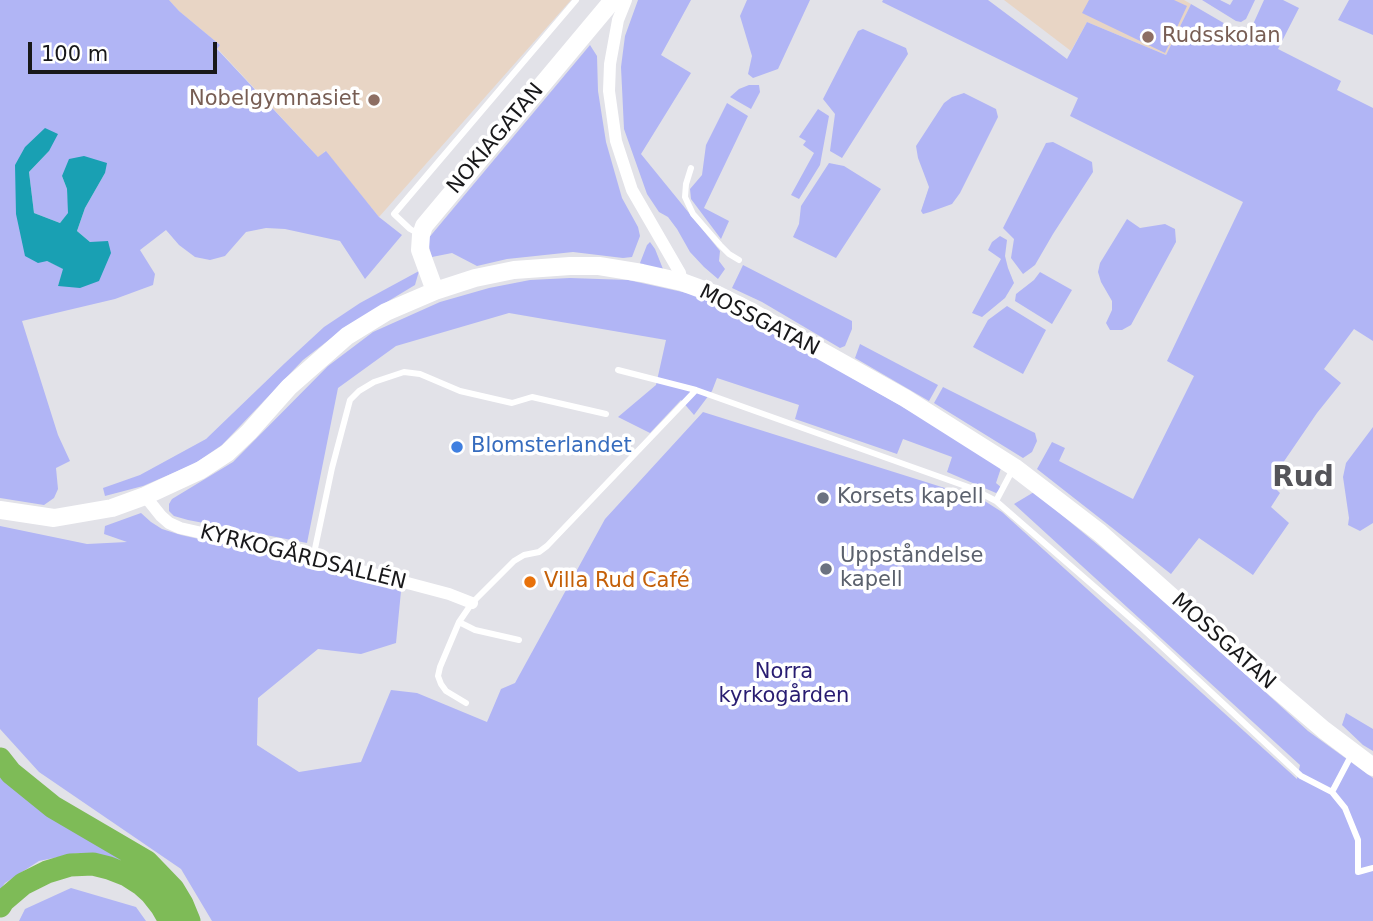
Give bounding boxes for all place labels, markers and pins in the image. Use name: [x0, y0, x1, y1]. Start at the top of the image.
place label: Rudsskolan: [1162, 24, 1280, 50]
marker: Rudsskolan: [1140, 29, 1156, 45]
place label: Nobelgymnasiet: [189, 87, 360, 113]
marker: Nobelgymnasiet: [366, 92, 382, 108]
place label: Blomsterlandet: [471, 434, 632, 460]
marker: Blomsterlandet: [449, 439, 465, 455]
place label: Korsets kapell: [837, 485, 983, 511]
marker: Korsets kapell: [815, 490, 831, 506]
place label: Uppståndelse kapell: [840, 544, 983, 594]
marker: Uppståndelse kapell: [818, 561, 834, 577]
place label: Villa Rud Café: [544, 569, 690, 595]
marker: Villa Rud Café: [522, 574, 538, 590]

